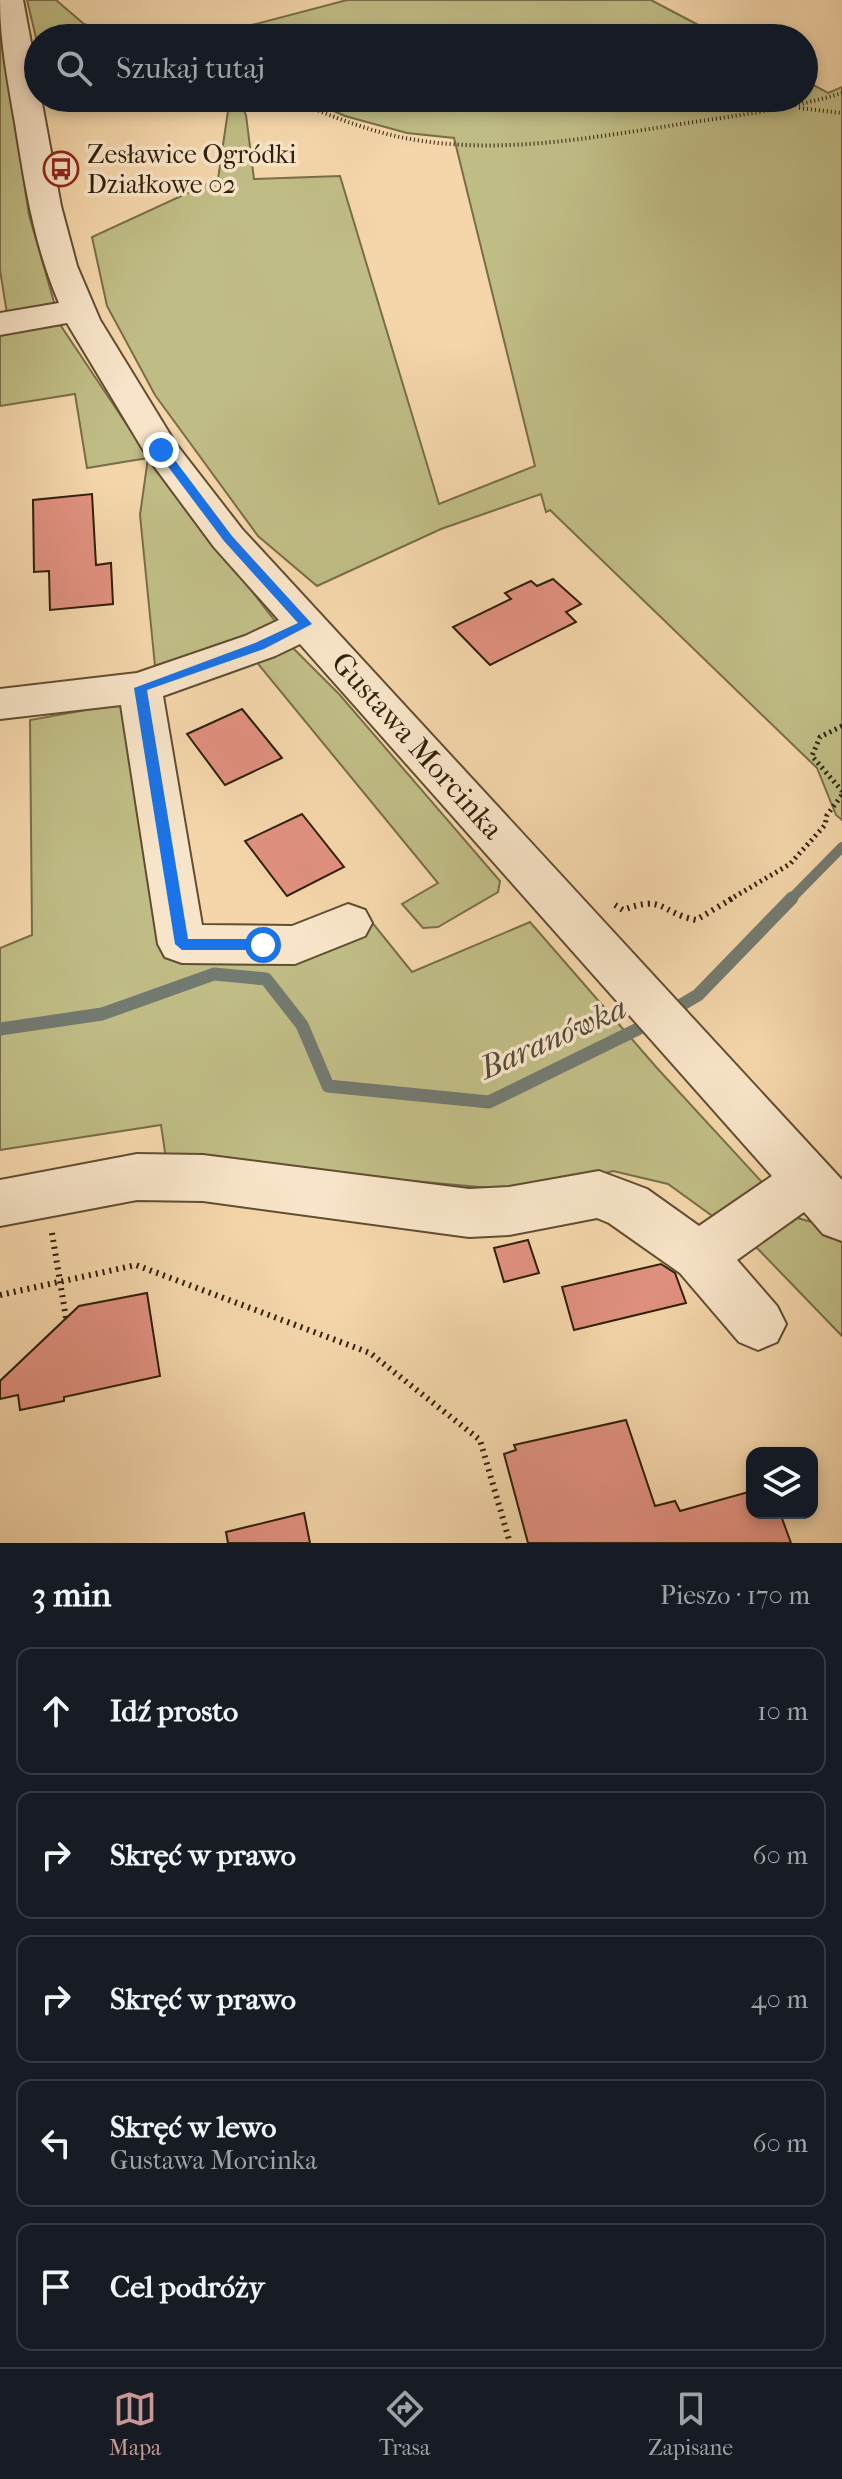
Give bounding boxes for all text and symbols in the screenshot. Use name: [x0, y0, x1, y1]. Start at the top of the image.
search box: [24, 24, 818, 112]
icon: search: [52, 46, 96, 90]
text: Szukaj tutaj: [116, 51, 265, 86]
place label: Zesławice Ogródki Działkowe 02: [87, 139, 297, 200]
bus stop icon: Zesławice Ogródki Działkowe 02: [42, 150, 80, 188]
route end: [143, 432, 179, 468]
street label: Gustawa Morcinka: [324, 645, 511, 847]
route start: [245, 927, 281, 963]
water label: Baranówka: [472, 989, 632, 1088]
map controls: [746, 1447, 818, 1519]
button: layers: [746, 1447, 818, 1519]
text: 3 min: [32, 1575, 111, 1615]
text: Pieszo · 170 m: [660, 1580, 810, 1611]
icon: ahead: [34, 1689, 78, 1733]
text: Idź prosto: [110, 1694, 238, 1729]
text: 10 m: [757, 1696, 808, 1727]
icon: right: [34, 1833, 78, 1877]
text: Skręć w prawo: [110, 1838, 296, 1873]
text: 60 m: [752, 1840, 808, 1871]
icon: right: [34, 1977, 78, 2021]
text: Skręć w prawo: [110, 1982, 296, 2017]
text: 40 m: [751, 1984, 808, 2015]
text: Skręć w lewo: [110, 2110, 277, 2145]
icon: left: [34, 2121, 78, 2165]
text: 60 m: [752, 2128, 808, 2159]
text: Gustawa Morcinka: [110, 2145, 317, 2176]
icon: arrive: [34, 2265, 78, 2309]
text: Cel podróży: [110, 2270, 264, 2305]
tab: Mapa: [109, 2387, 161, 2461]
tab: Trasa: [379, 2387, 430, 2461]
tab: Zapisane: [648, 2387, 733, 2461]

